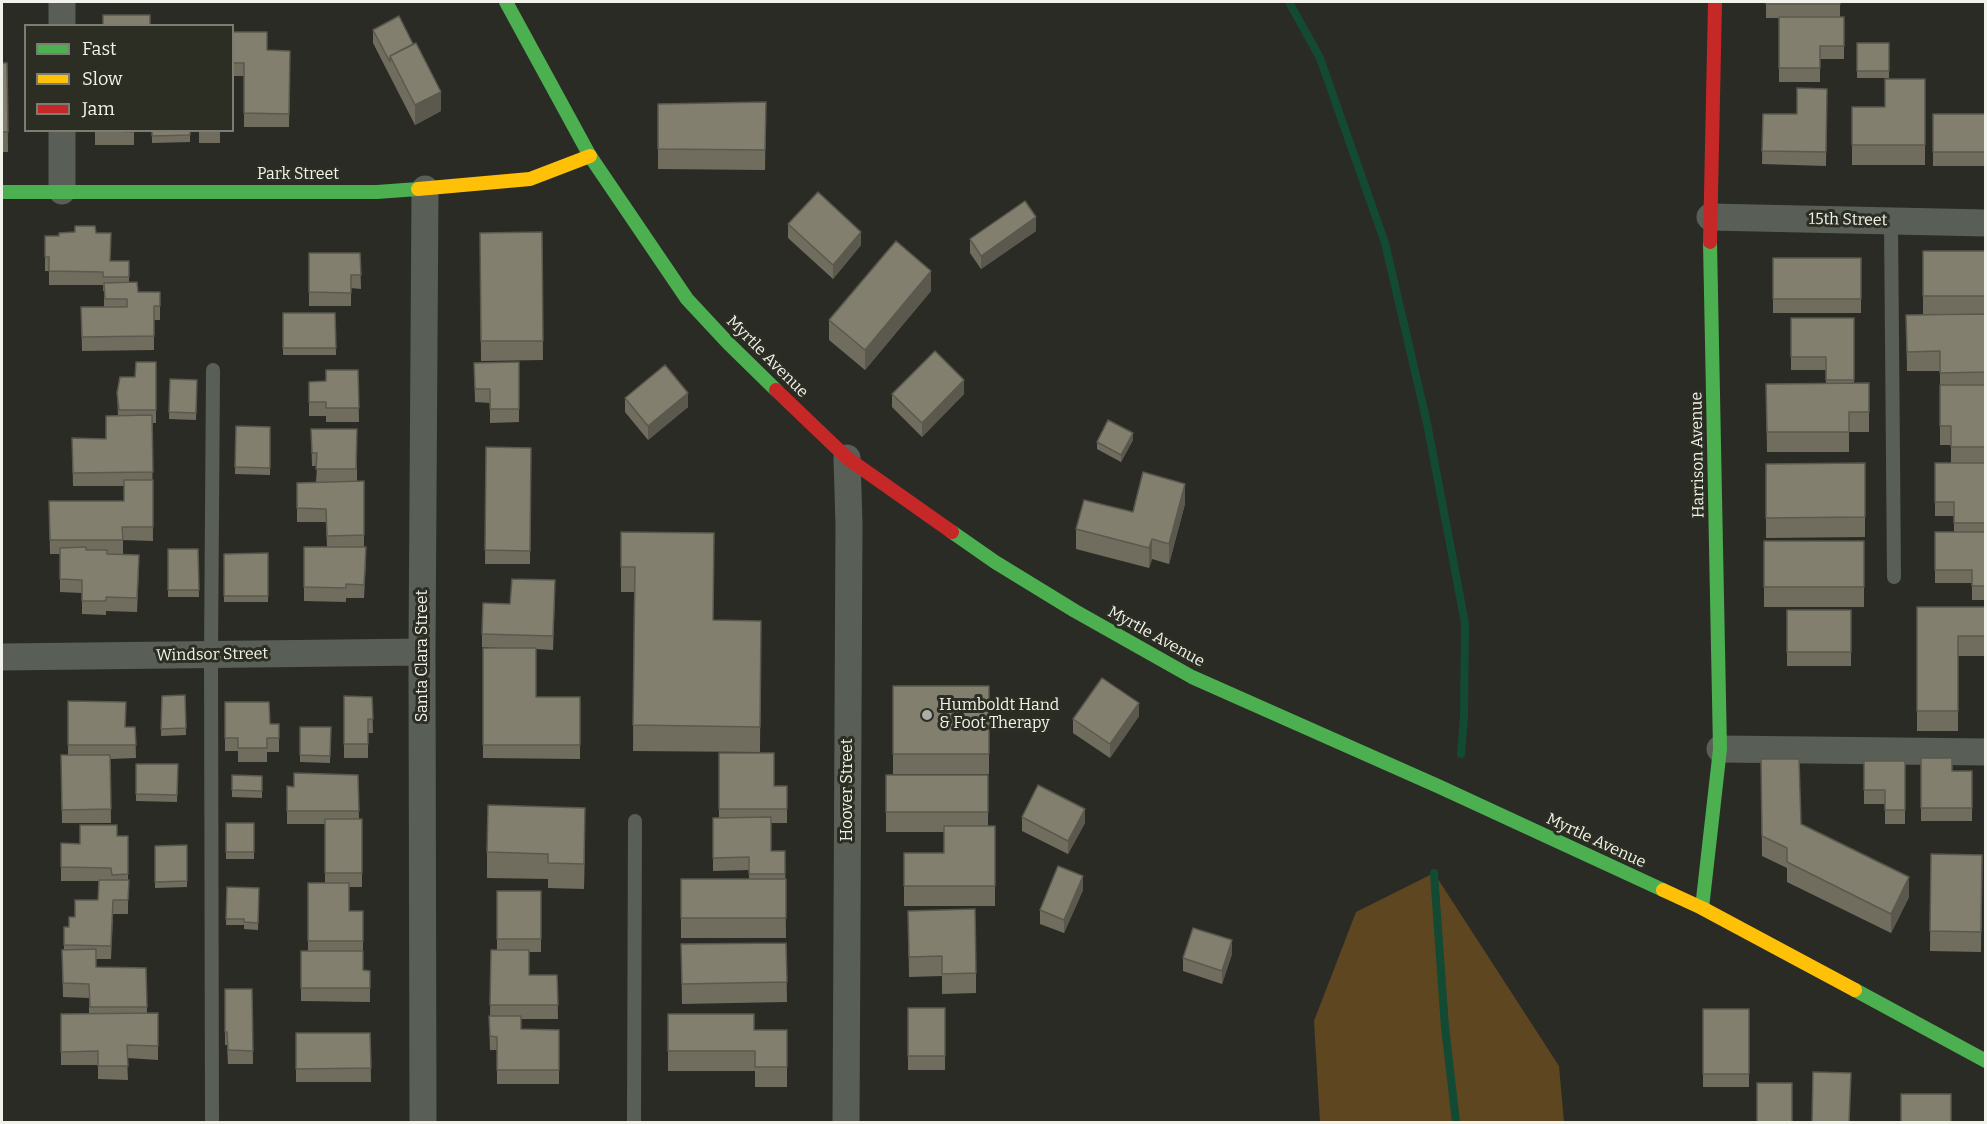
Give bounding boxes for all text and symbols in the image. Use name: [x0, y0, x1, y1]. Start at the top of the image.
legend: [24, 24, 234, 132]
text: Fast: [82, 38, 117, 60]
text: Slow: [82, 68, 122, 90]
text: Jam: [82, 98, 115, 120]
street label: Park Street: [257, 165, 339, 185]
street label: 15th Street: [1808, 210, 1888, 230]
street label: Myrtle Avenue: [722, 312, 812, 402]
street label: Harrison Avenue: [1687, 392, 1709, 518]
street label: Santa Clara Street: [413, 590, 433, 722]
street label: Myrtle Avenue: [1104, 603, 1208, 671]
street label: Windsor Street: [156, 644, 268, 666]
place label: Humboldt Hand & Foot Therapy: [939, 696, 1059, 734]
marker: Humboldt Hand & Foot Therapy: [920, 708, 934, 722]
street label: Hoover Street: [838, 739, 858, 841]
street label: Myrtle Avenue: [1543, 810, 1649, 872]

